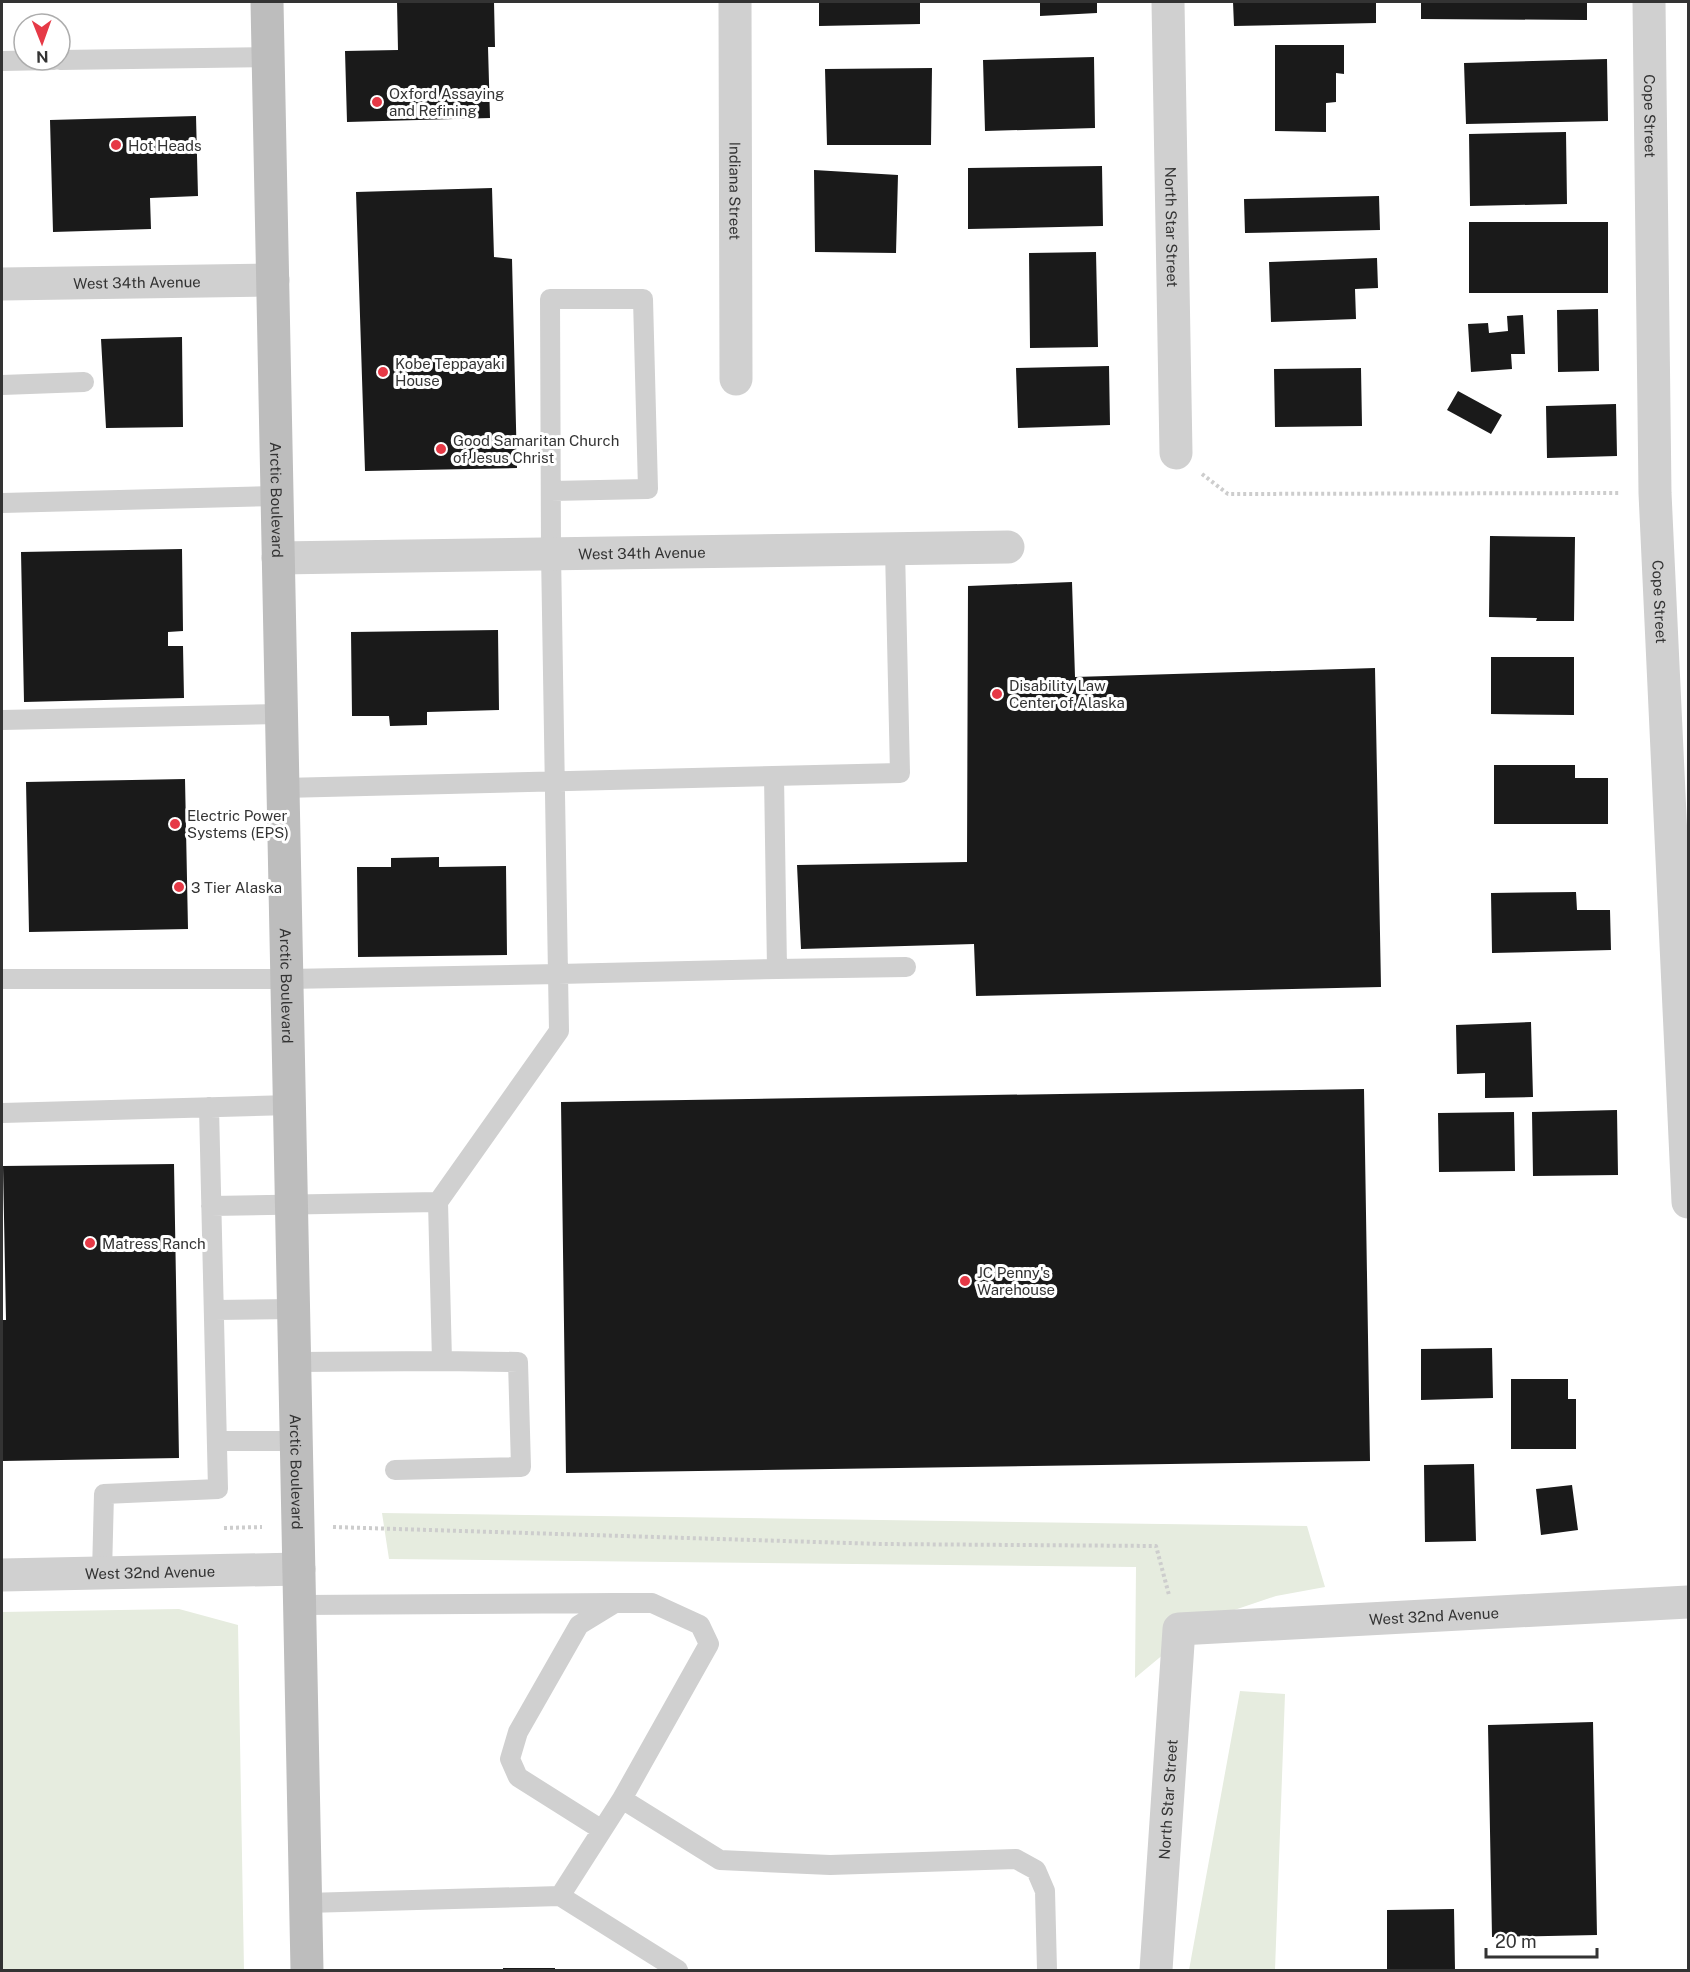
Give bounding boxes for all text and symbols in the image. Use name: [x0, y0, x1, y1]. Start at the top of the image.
north arrow: [12, 12, 72, 72]
text: N: [36, 47, 49, 66]
street label: Cope Street: [1641, 74, 1659, 158]
place label: Oxford Assaying and Refining: [389, 85, 504, 119]
marker: Oxford Assaying and Refining: [370, 95, 384, 109]
place label: Hot Heads: [128, 137, 202, 154]
marker: Hot Heads: [109, 138, 123, 152]
street label: Indiana Street: [727, 142, 744, 240]
street label: North Star Street: [1162, 166, 1182, 288]
street label: West 34th Avenue: [73, 273, 201, 291]
place label: Kobe Teppayaki House: [395, 355, 505, 389]
marker: Kobe Teppayaki House: [376, 365, 390, 379]
place label: Good Samaritan Church of Jesus Christ: [453, 432, 619, 466]
street label: Arctic Boulevard: [267, 442, 287, 558]
marker: Good Samaritan Church of Jesus Christ: [434, 442, 448, 456]
street label: West 34th Avenue: [578, 543, 706, 562]
street label: Cope Street: [1650, 560, 1671, 644]
place label: Disability Law Center of Alaska: [1009, 677, 1125, 711]
marker: Disability Law Center of Alaska: [990, 687, 1004, 701]
place label: Electric Power Systems (EPS): [187, 807, 289, 841]
marker: Electric Power Systems (EPS): [168, 817, 182, 831]
place label: 3 Tier Alaska: [191, 879, 282, 896]
marker: 3 Tier Alaska: [172, 880, 186, 894]
street label: Arctic Boulevard: [277, 928, 297, 1044]
place label: Matress Ranch: [102, 1235, 206, 1252]
marker: Matress Ranch: [83, 1236, 97, 1250]
place label: JC Penny's Warehouse: [977, 1264, 1055, 1298]
marker: JC Penny's Warehouse: [958, 1274, 972, 1288]
street label: Arctic Boulevard: [287, 1414, 307, 1530]
street label: West 32nd Avenue: [85, 1562, 215, 1582]
street label: West 32nd Avenue: [1368, 1604, 1499, 1627]
street label: North Star Street: [1155, 1738, 1180, 1860]
scale bar: [1486, 1921, 1597, 1959]
text: 20 m: [1495, 1931, 1537, 1952]

